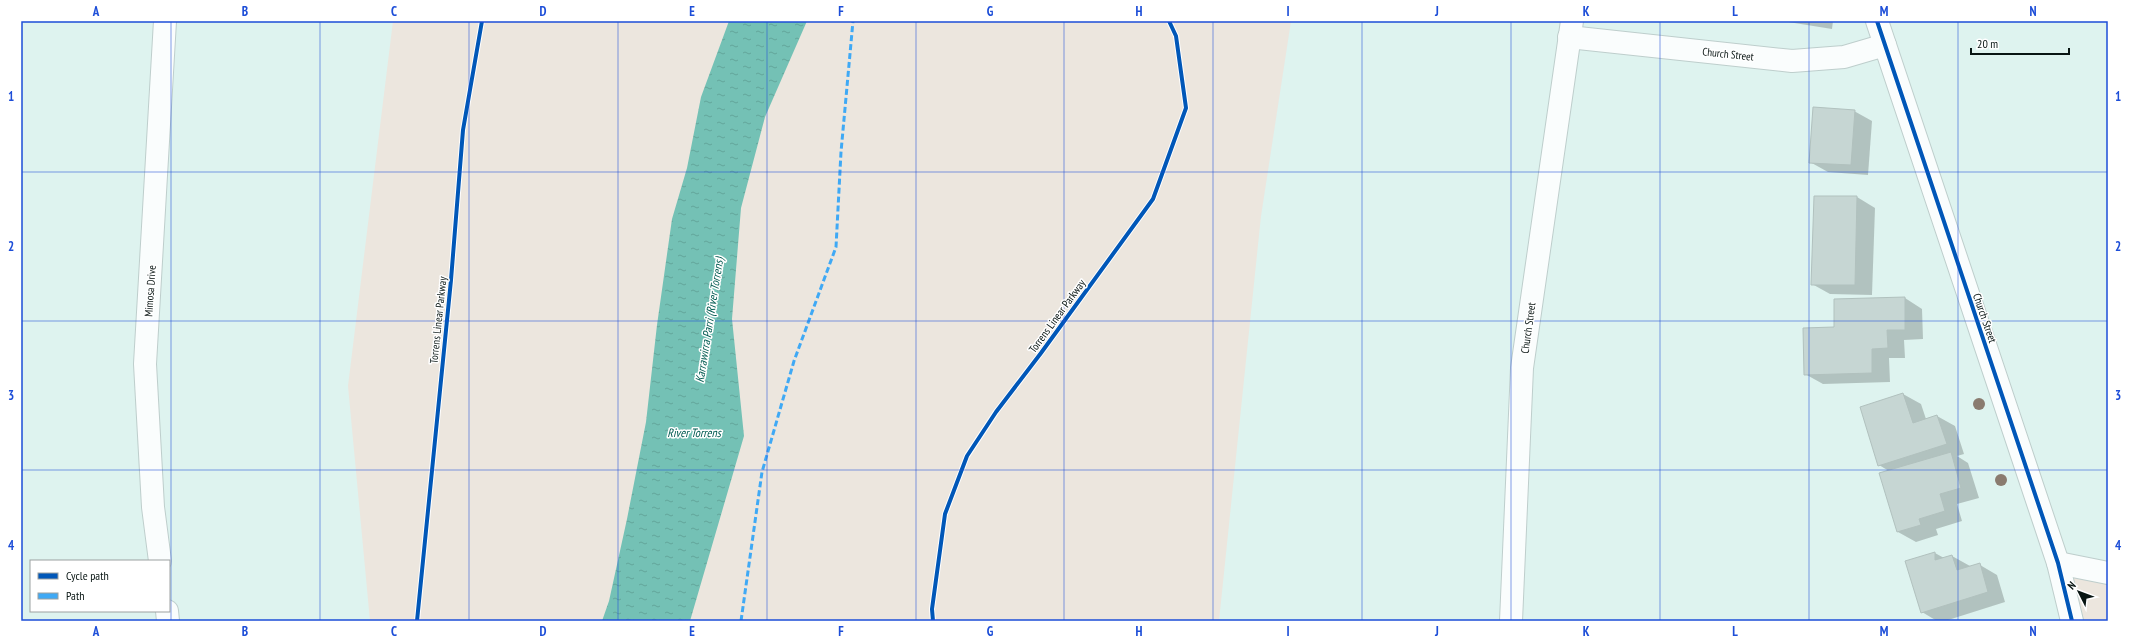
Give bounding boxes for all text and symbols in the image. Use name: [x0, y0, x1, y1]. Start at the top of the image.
text: A: [92, 3, 100, 20]
text: B: [242, 3, 248, 20]
text: C: [391, 3, 397, 20]
text: D: [540, 3, 547, 20]
text: E: [689, 3, 695, 20]
text: F: [838, 3, 844, 20]
text: G: [987, 3, 994, 20]
text: H: [1136, 3, 1143, 20]
text: I: [1286, 3, 1290, 20]
text: J: [1434, 3, 1439, 20]
text: K: [1583, 3, 1590, 20]
text: L: [1732, 3, 1738, 20]
text: M: [1880, 3, 1889, 20]
text: N: [2029, 3, 2037, 20]
scale bar: [1971, 30, 2069, 56]
text: 20 m: [1977, 36, 1998, 51]
street label: Church Street: [1702, 44, 1754, 64]
text: 1: [8, 88, 14, 105]
text: 1: [2115, 88, 2121, 105]
text: 2: [8, 238, 14, 255]
text: 2: [2115, 238, 2121, 255]
water label: Karrawirra Parri (River Torrens): [692, 255, 726, 384]
street label: Mimosa Drive: [141, 264, 159, 317]
street label: Torrens Linear Parkway: [426, 275, 450, 364]
street label: Torrens Linear Parkway: [1026, 276, 1089, 355]
street label: Church Street: [1970, 291, 2000, 345]
street label: Church Street: [1517, 302, 1539, 354]
text: 3: [8, 387, 14, 404]
text: 3: [2115, 387, 2121, 404]
water label: River Torrens: [667, 425, 723, 440]
text: 4: [8, 537, 15, 554]
text: 4: [2115, 537, 2122, 554]
legend: [30, 560, 170, 612]
text: Cycle path: [66, 568, 109, 583]
north arrow: [2059, 572, 2099, 612]
text: N: [2064, 578, 2079, 592]
text: Path: [66, 588, 84, 603]
text: A: [92, 623, 100, 640]
text: B: [242, 623, 248, 640]
text: C: [391, 623, 397, 640]
text: D: [540, 623, 547, 640]
text: E: [689, 623, 695, 640]
text: F: [838, 623, 844, 640]
text: G: [987, 623, 994, 640]
text: H: [1136, 623, 1143, 640]
text: I: [1286, 623, 1290, 640]
text: J: [1434, 623, 1439, 640]
text: K: [1583, 623, 1590, 640]
text: L: [1732, 623, 1738, 640]
text: M: [1880, 623, 1889, 640]
text: N: [2029, 623, 2037, 640]

